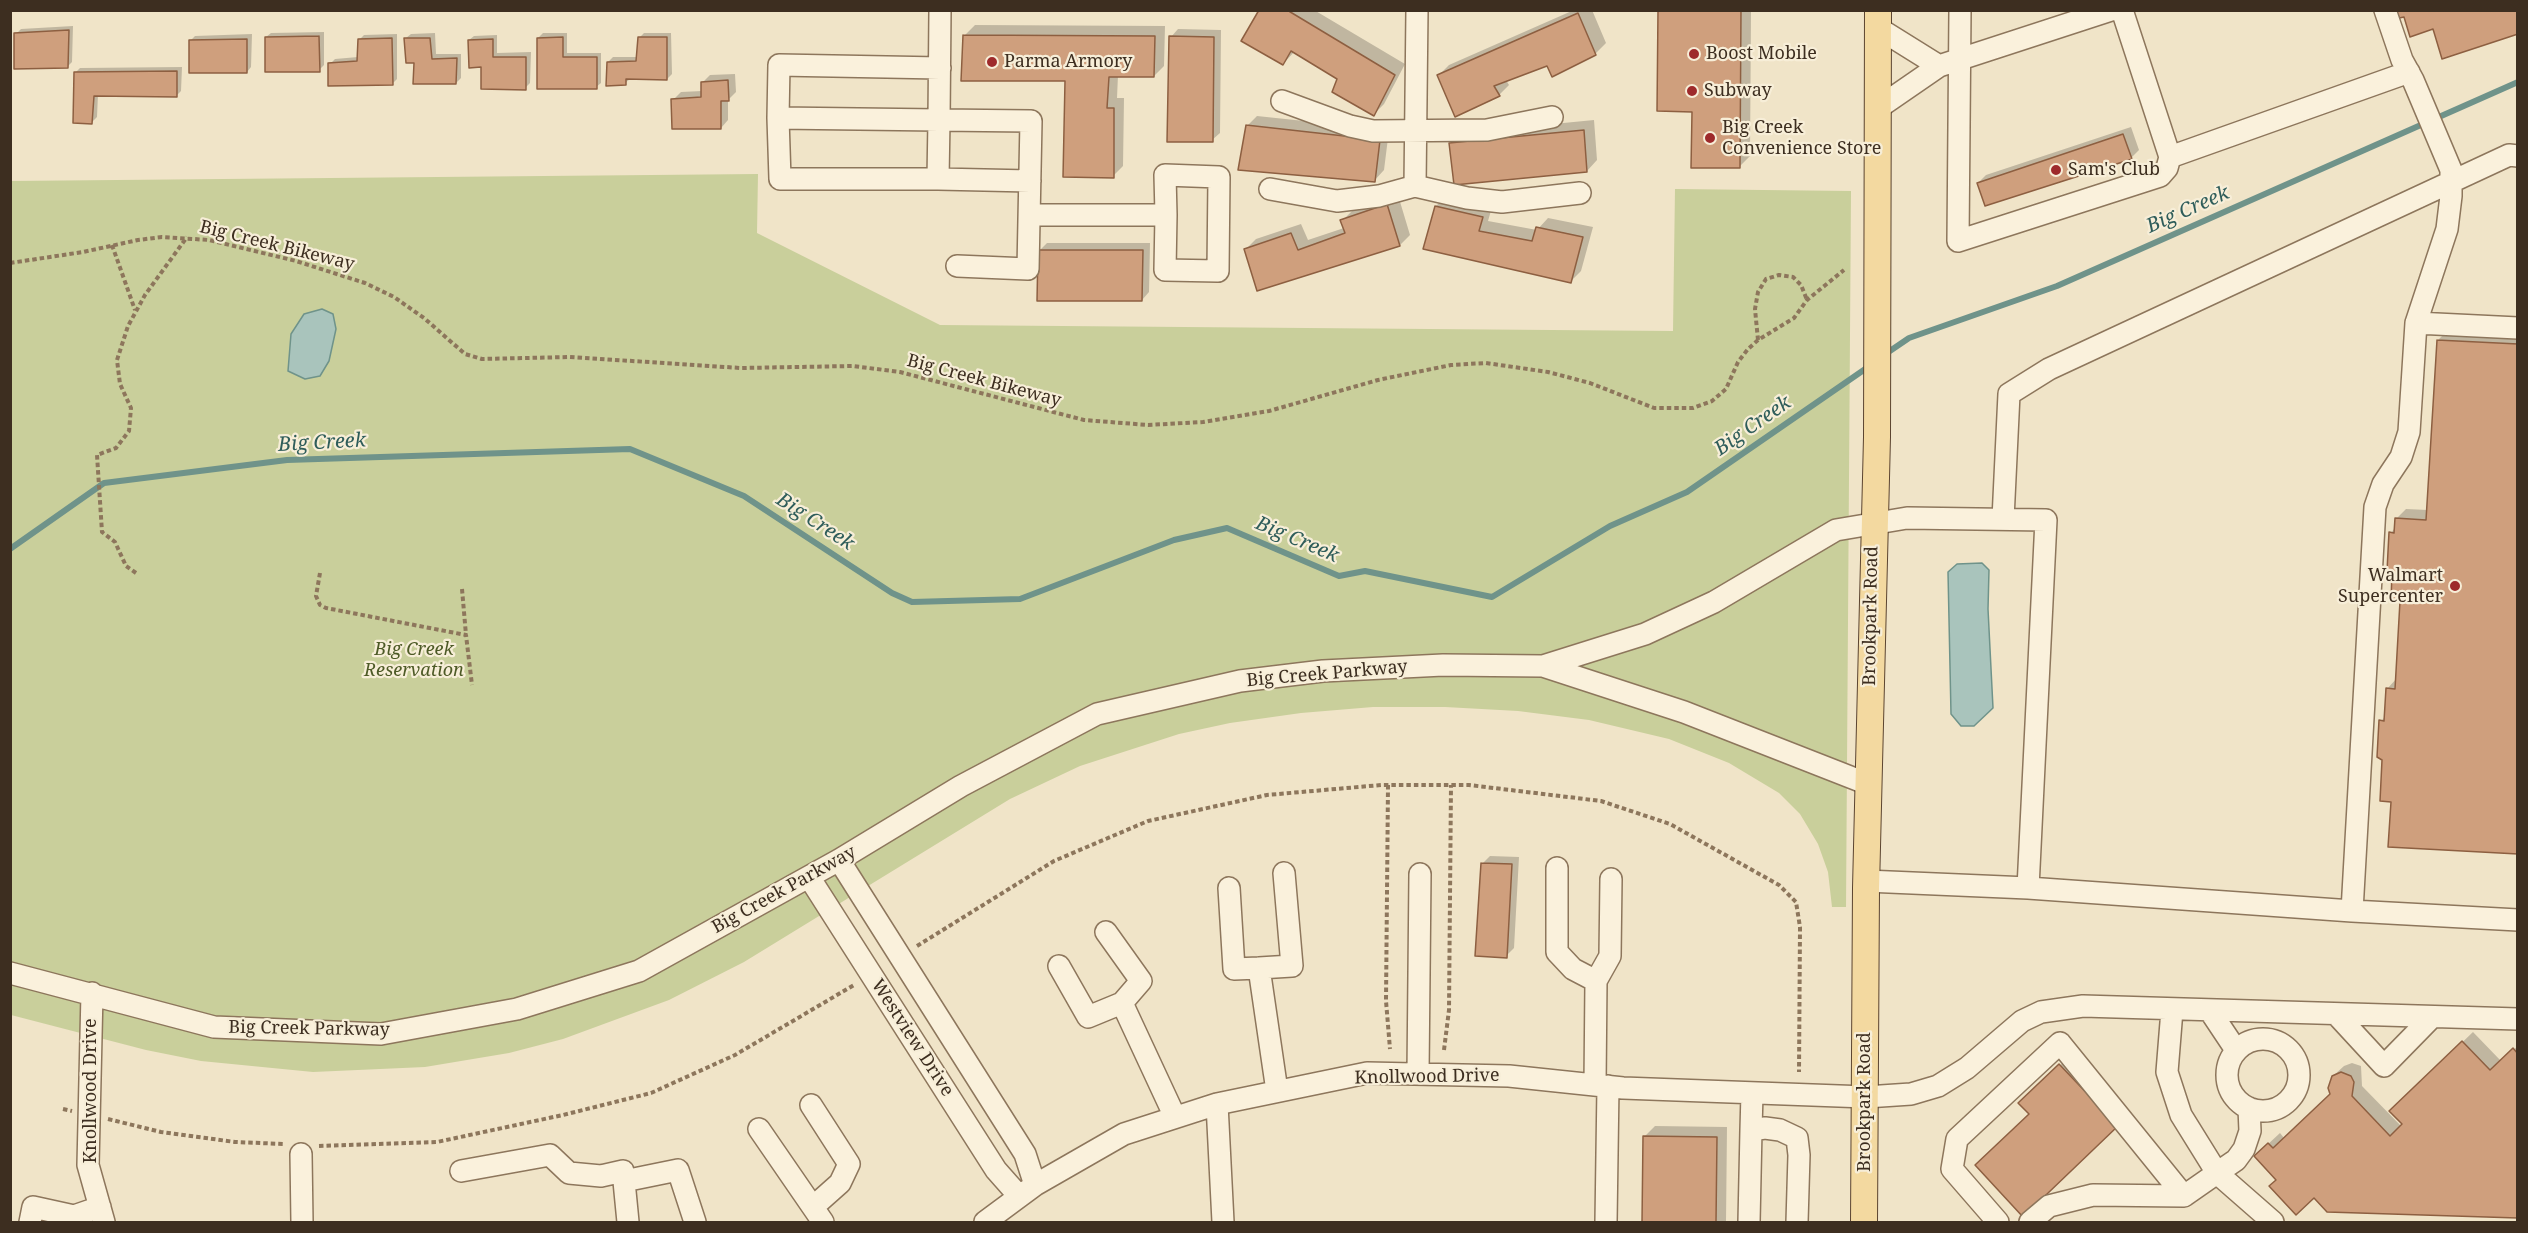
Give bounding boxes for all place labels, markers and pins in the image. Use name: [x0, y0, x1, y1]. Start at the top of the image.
place label: Boost Mobile: [1706, 43, 1817, 65]
marker: Boost Mobile: [1687, 47, 1701, 61]
place label: Parma Armory: [1004, 51, 1133, 73]
marker: Parma Armory: [985, 55, 999, 69]
place label: Subway: [1704, 80, 1772, 102]
marker: Subway: [1685, 84, 1699, 98]
place label: Big Creek Convenience Store: [1722, 117, 1881, 160]
marker: Big Creek Convenience Store: [1703, 131, 1717, 145]
place label: Sam's Club: [2068, 159, 2160, 181]
marker: Sam's Club: [2049, 163, 2063, 177]
place label: Walmart Supercenter: [2338, 565, 2443, 608]
marker: Walmart Supercenter: [2448, 579, 2462, 593]

